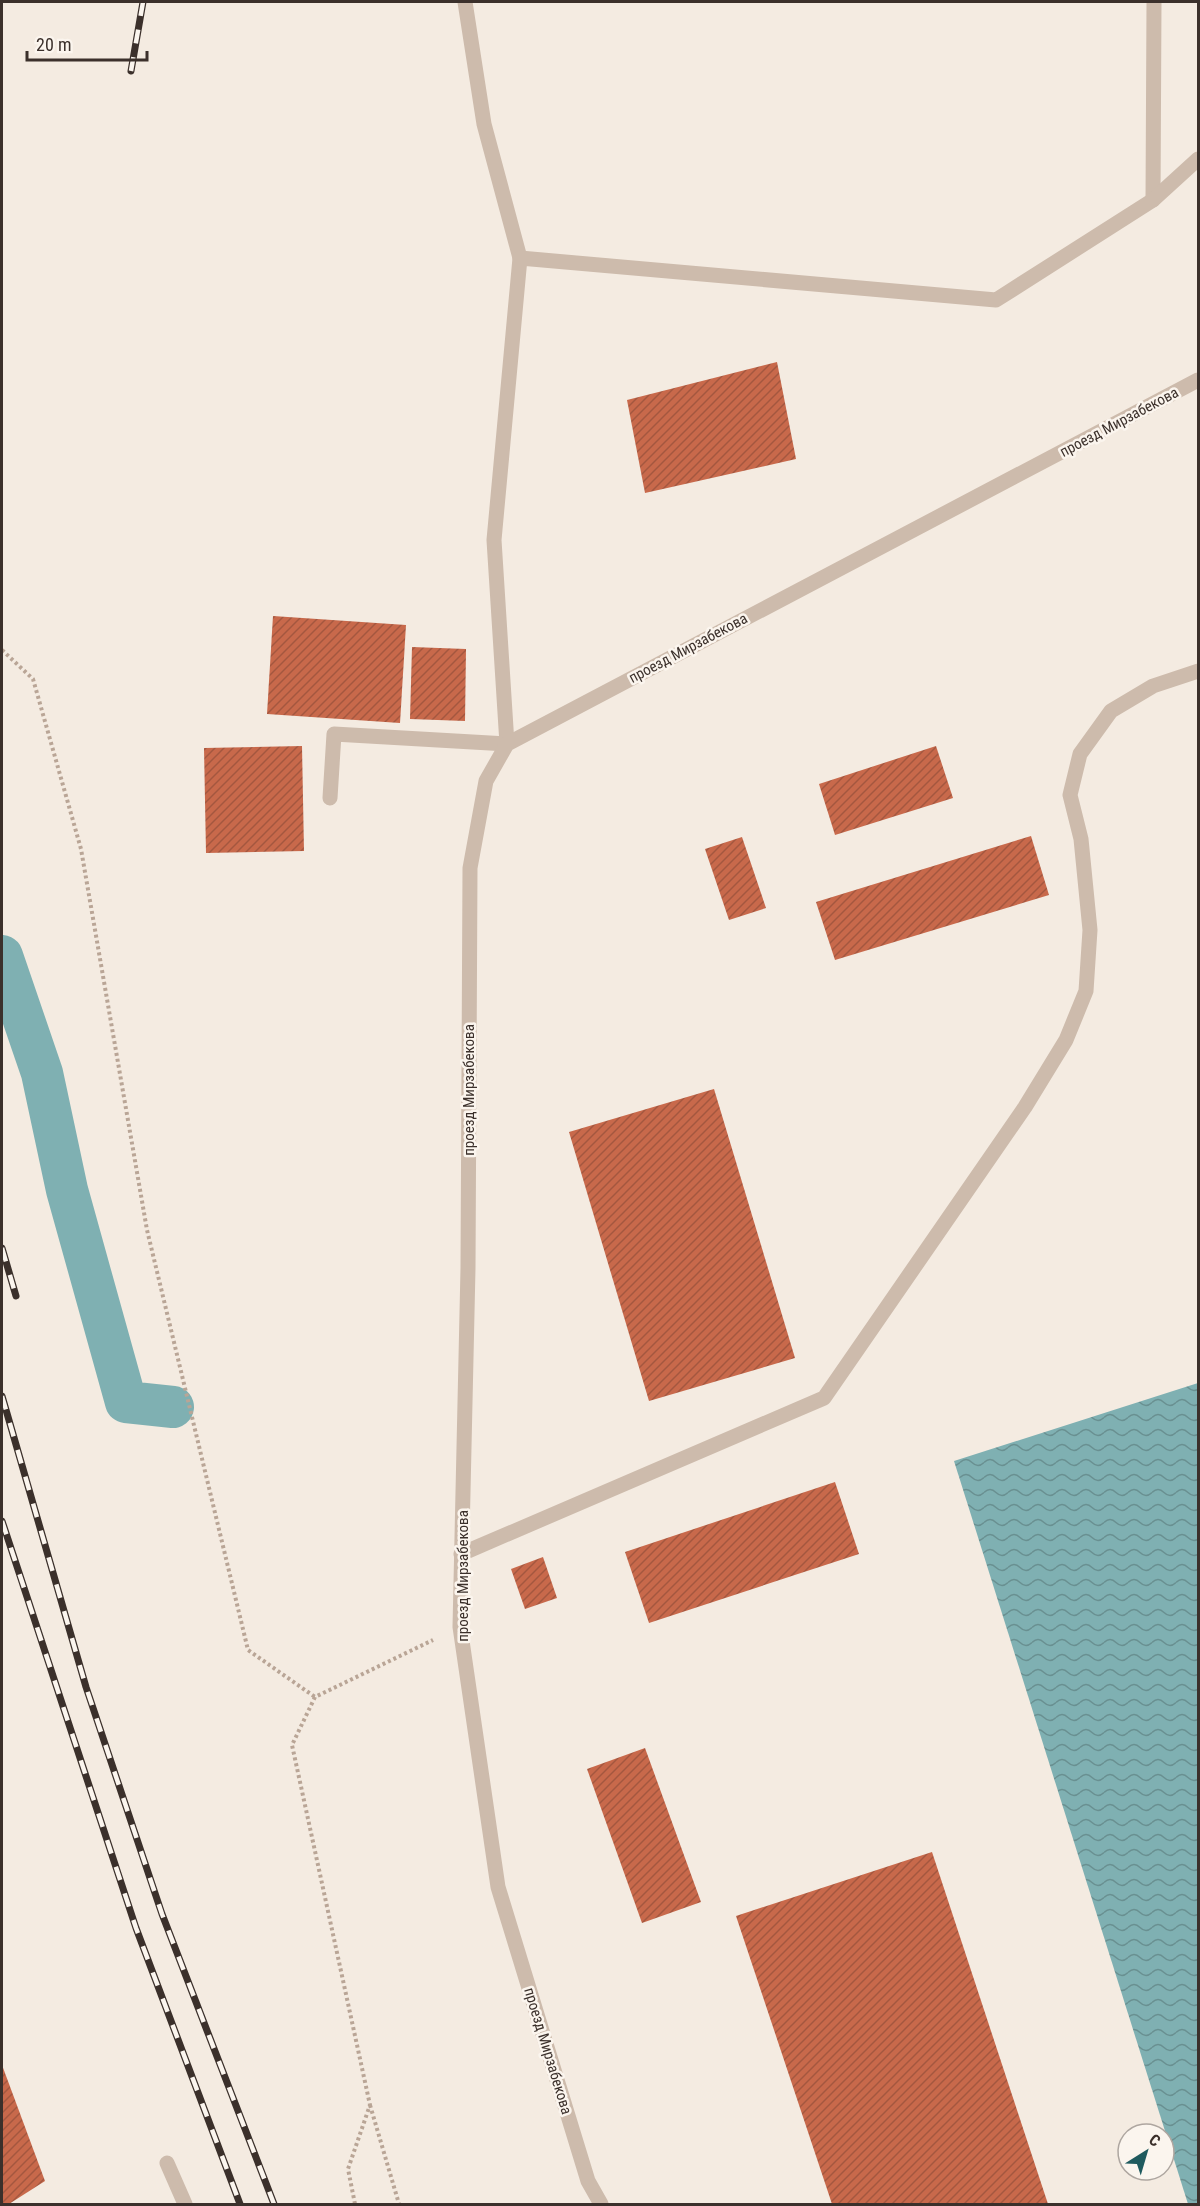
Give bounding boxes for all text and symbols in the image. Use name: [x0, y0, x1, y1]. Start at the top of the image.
scale bar: [27, 24, 147, 62]
text: 20 m: [36, 34, 71, 55]
street label: проезд Мирзабекова: [1057, 383, 1181, 461]
street label: проезд Мирзабекова: [626, 609, 750, 687]
street label: проезд Мирзабекова: [460, 1024, 478, 1156]
street label: проезд Мирзабекова: [454, 1510, 472, 1642]
street label: проезд Мирзабекова: [520, 1985, 576, 2117]
north arrow: [1116, 2122, 1176, 2182]
text: С: [1145, 2130, 1164, 2151]

